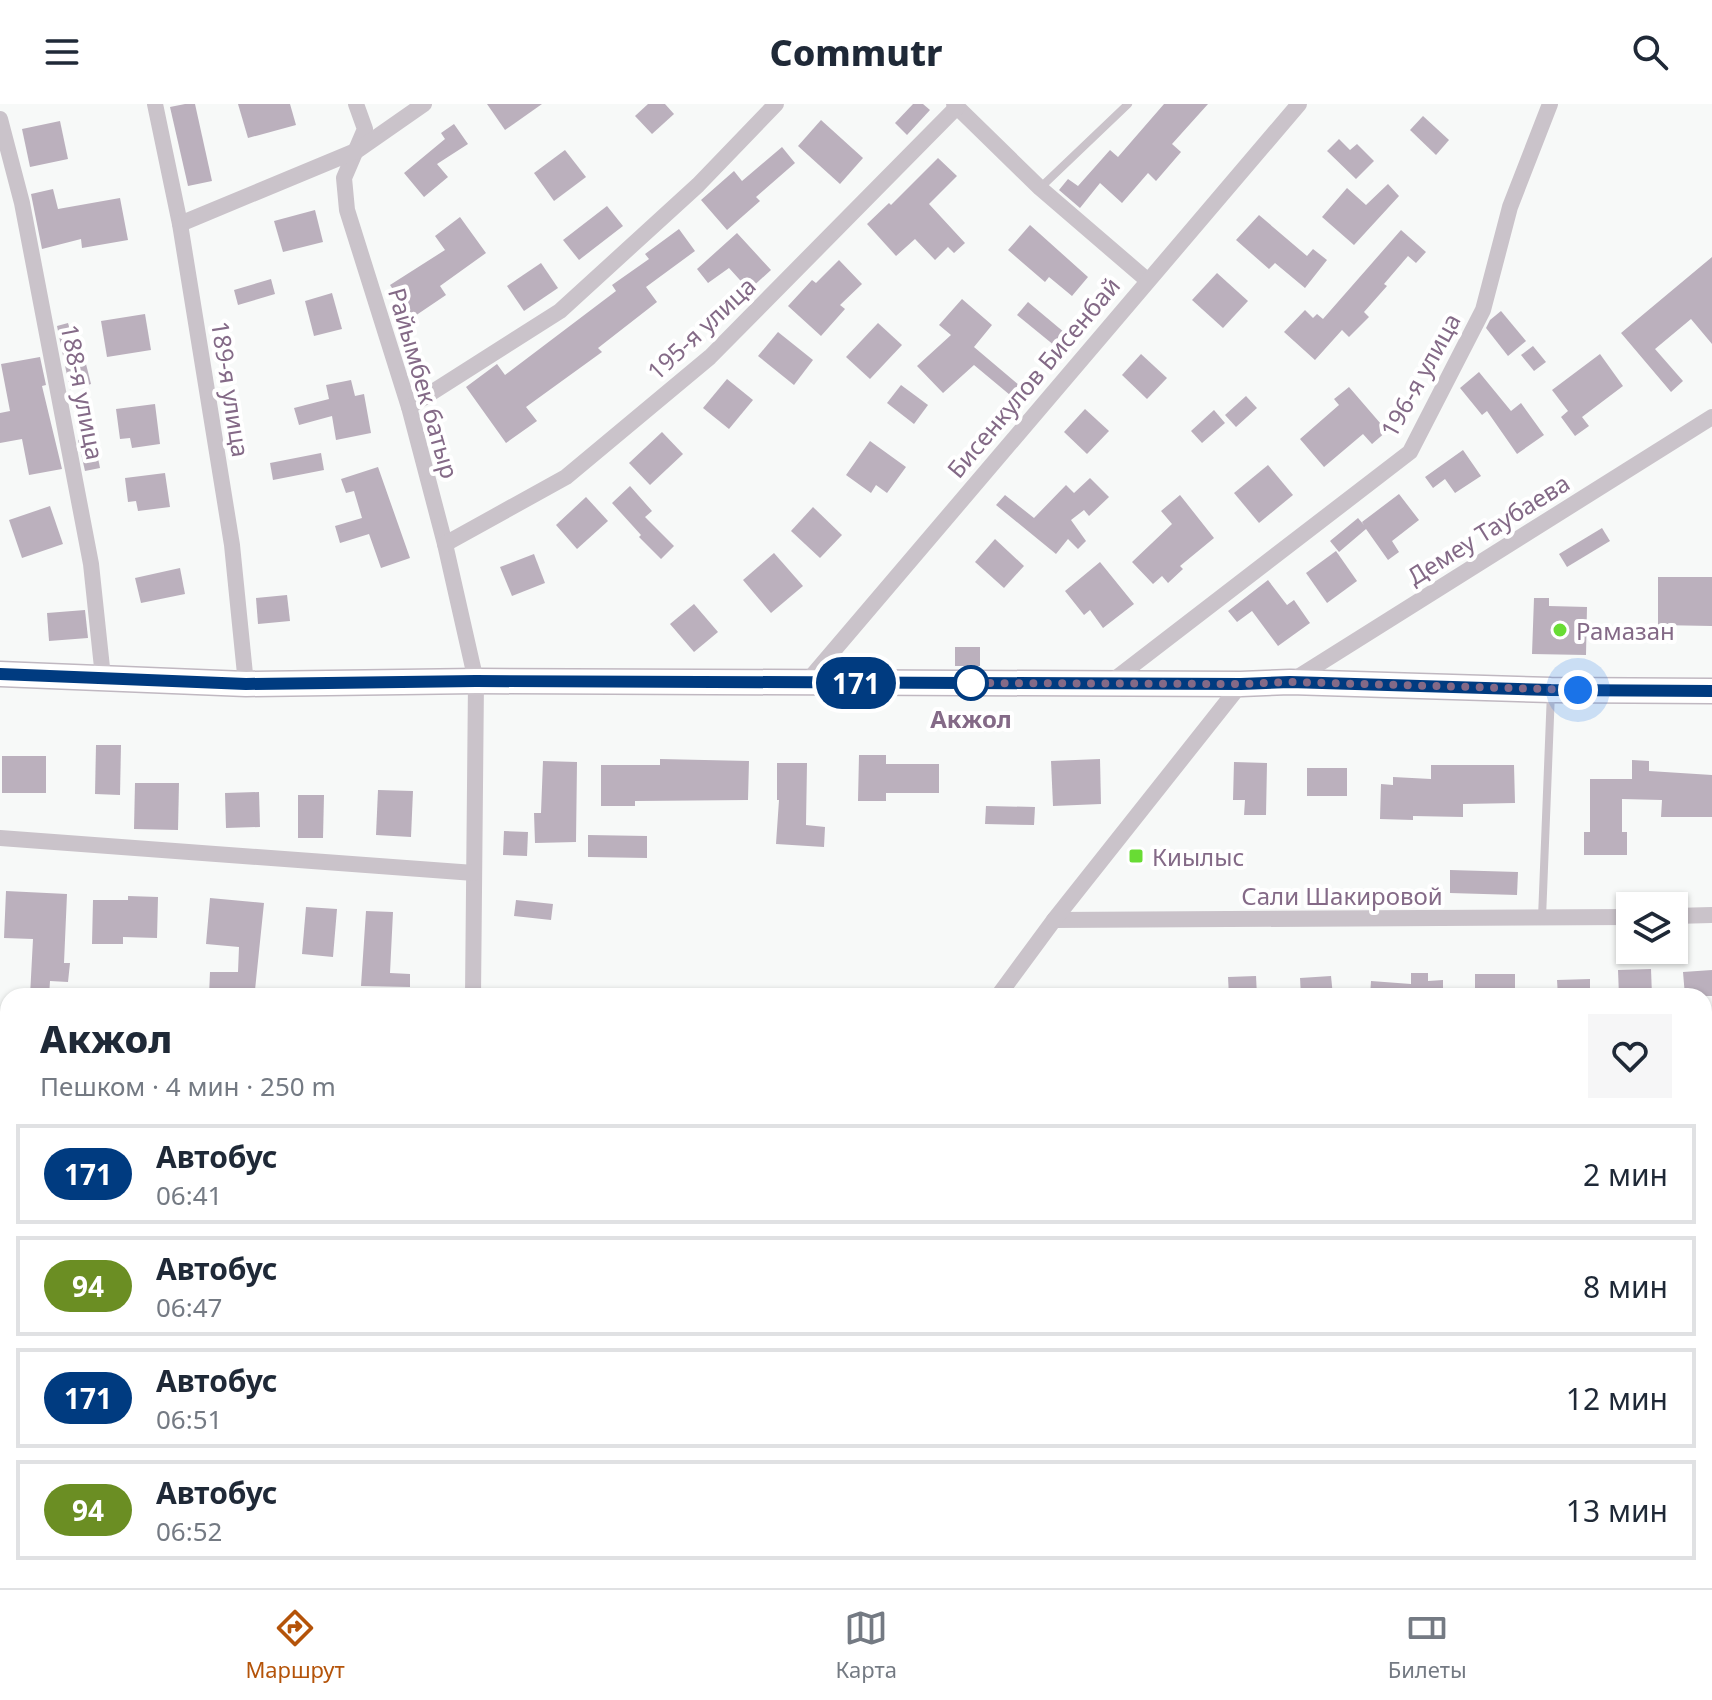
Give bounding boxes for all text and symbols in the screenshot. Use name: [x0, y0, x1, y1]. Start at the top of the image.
text: Commutr: [769, 28, 943, 77]
icon: menu: [40, 30, 84, 74]
icon: search: [1628, 30, 1672, 74]
street label: 195-я улица: [640, 269, 762, 387]
street label: Бисенкулов Бисенбай: [939, 270, 1127, 484]
street label: Райымбек батыр: [381, 284, 467, 482]
street label: 196-я улица: [1372, 307, 1468, 443]
street label: 189-я улица: [204, 319, 258, 459]
street label: 188-я улица: [54, 322, 112, 462]
street label: Демеу Таубаева: [1401, 466, 1575, 592]
place label: Рамазан: [1576, 614, 1675, 647]
marker: Рамазан: [1551, 621, 1569, 639]
line badge: 171: [810, 657, 902, 709]
text: 171: [832, 664, 880, 702]
marker: Акжол: [954, 666, 988, 700]
your location: [1558, 670, 1598, 710]
place label: Акжол: [930, 702, 1012, 735]
place label: Киылыс: [1152, 840, 1244, 873]
marker: Киылыс: [1127, 847, 1145, 865]
street label: Сали Шакировой: [1241, 879, 1443, 912]
map controls: [1616, 892, 1688, 964]
button: layers: [1616, 892, 1688, 964]
text: Акжол: [40, 1012, 172, 1064]
button: heart: [1588, 1014, 1672, 1098]
text: Пешком · 4 мин · 250 m: [40, 1068, 336, 1104]
text: Автобус: [156, 1136, 278, 1177]
text: 2 мин: [1583, 1154, 1668, 1195]
text: 171: [64, 1155, 112, 1193]
text: 06:41: [156, 1177, 222, 1213]
text: Автобус: [156, 1248, 278, 1289]
text: 8 мин: [1583, 1266, 1668, 1307]
text: 94: [72, 1267, 104, 1305]
text: 06:47: [156, 1289, 222, 1325]
text: Автобус: [156, 1360, 278, 1401]
text: 12 мин: [1566, 1378, 1668, 1419]
text: 171: [64, 1379, 112, 1417]
text: 06:51: [156, 1401, 222, 1437]
text: Автобус: [156, 1472, 278, 1513]
text: 13 мин: [1566, 1490, 1668, 1531]
text: 94: [72, 1491, 104, 1529]
text: 06:52: [156, 1513, 222, 1549]
tab: Маршрут: [245, 1606, 345, 1684]
tab: Карта: [836, 1606, 897, 1684]
tab: Билеты: [1388, 1606, 1467, 1684]

